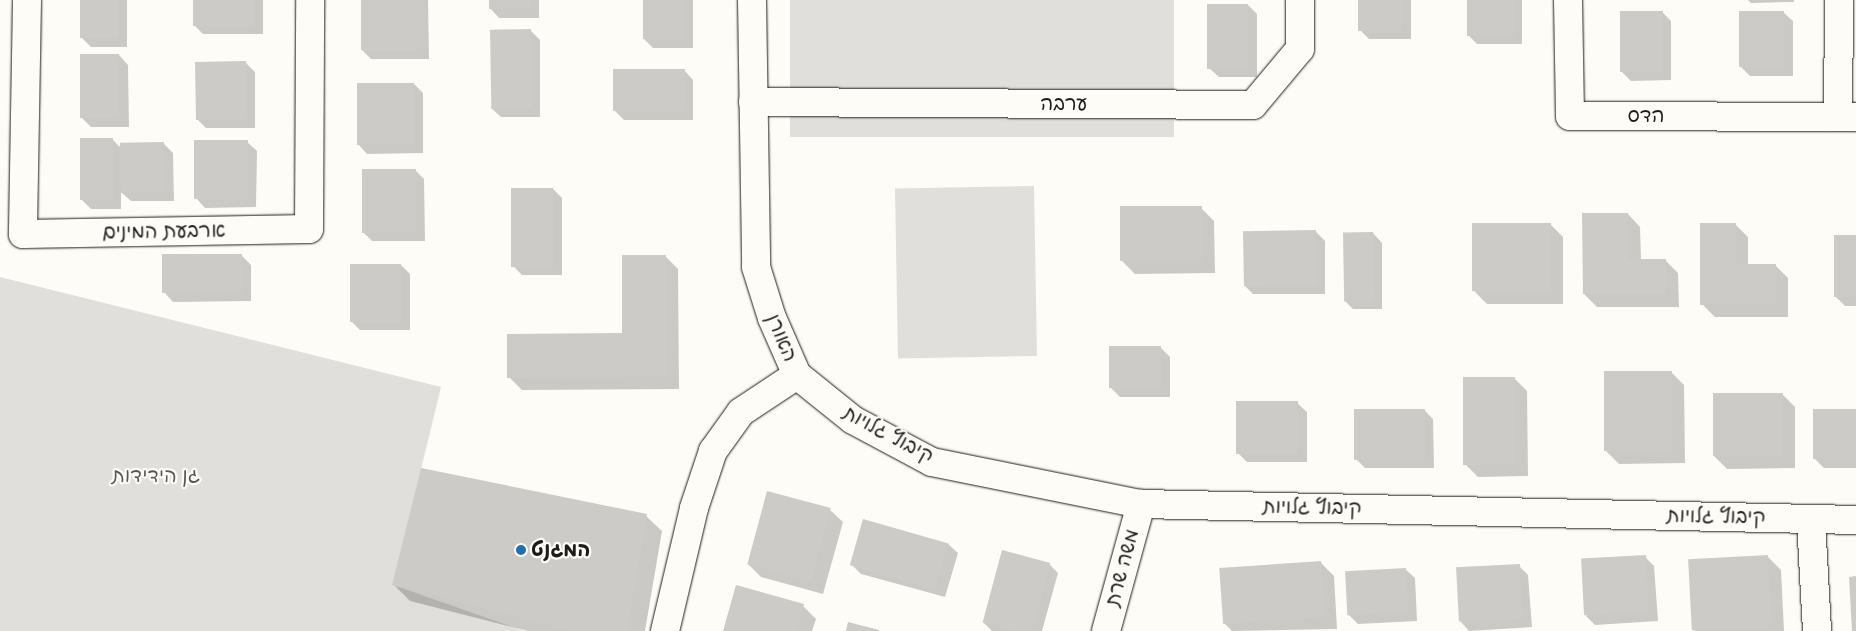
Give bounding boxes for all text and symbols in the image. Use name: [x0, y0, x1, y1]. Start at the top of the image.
street label: ערבה: [1040, 92, 1088, 116]
street label: הדס: [1628, 104, 1664, 128]
street label: ארבעת המינים: [102, 219, 226, 245]
street label: האורן: [760, 311, 802, 365]
street label: קיבוץ גלויות: [839, 401, 937, 469]
park label: גן הידידות: [112, 464, 200, 488]
street label: קיבוץ גלויות: [1262, 495, 1362, 521]
street label: קיבוץ גלויות: [1666, 504, 1766, 530]
street label: משה שרת: [1101, 527, 1145, 609]
place label: המגנט: [531, 538, 590, 562]
marker: המגנט: [515, 544, 527, 556]

